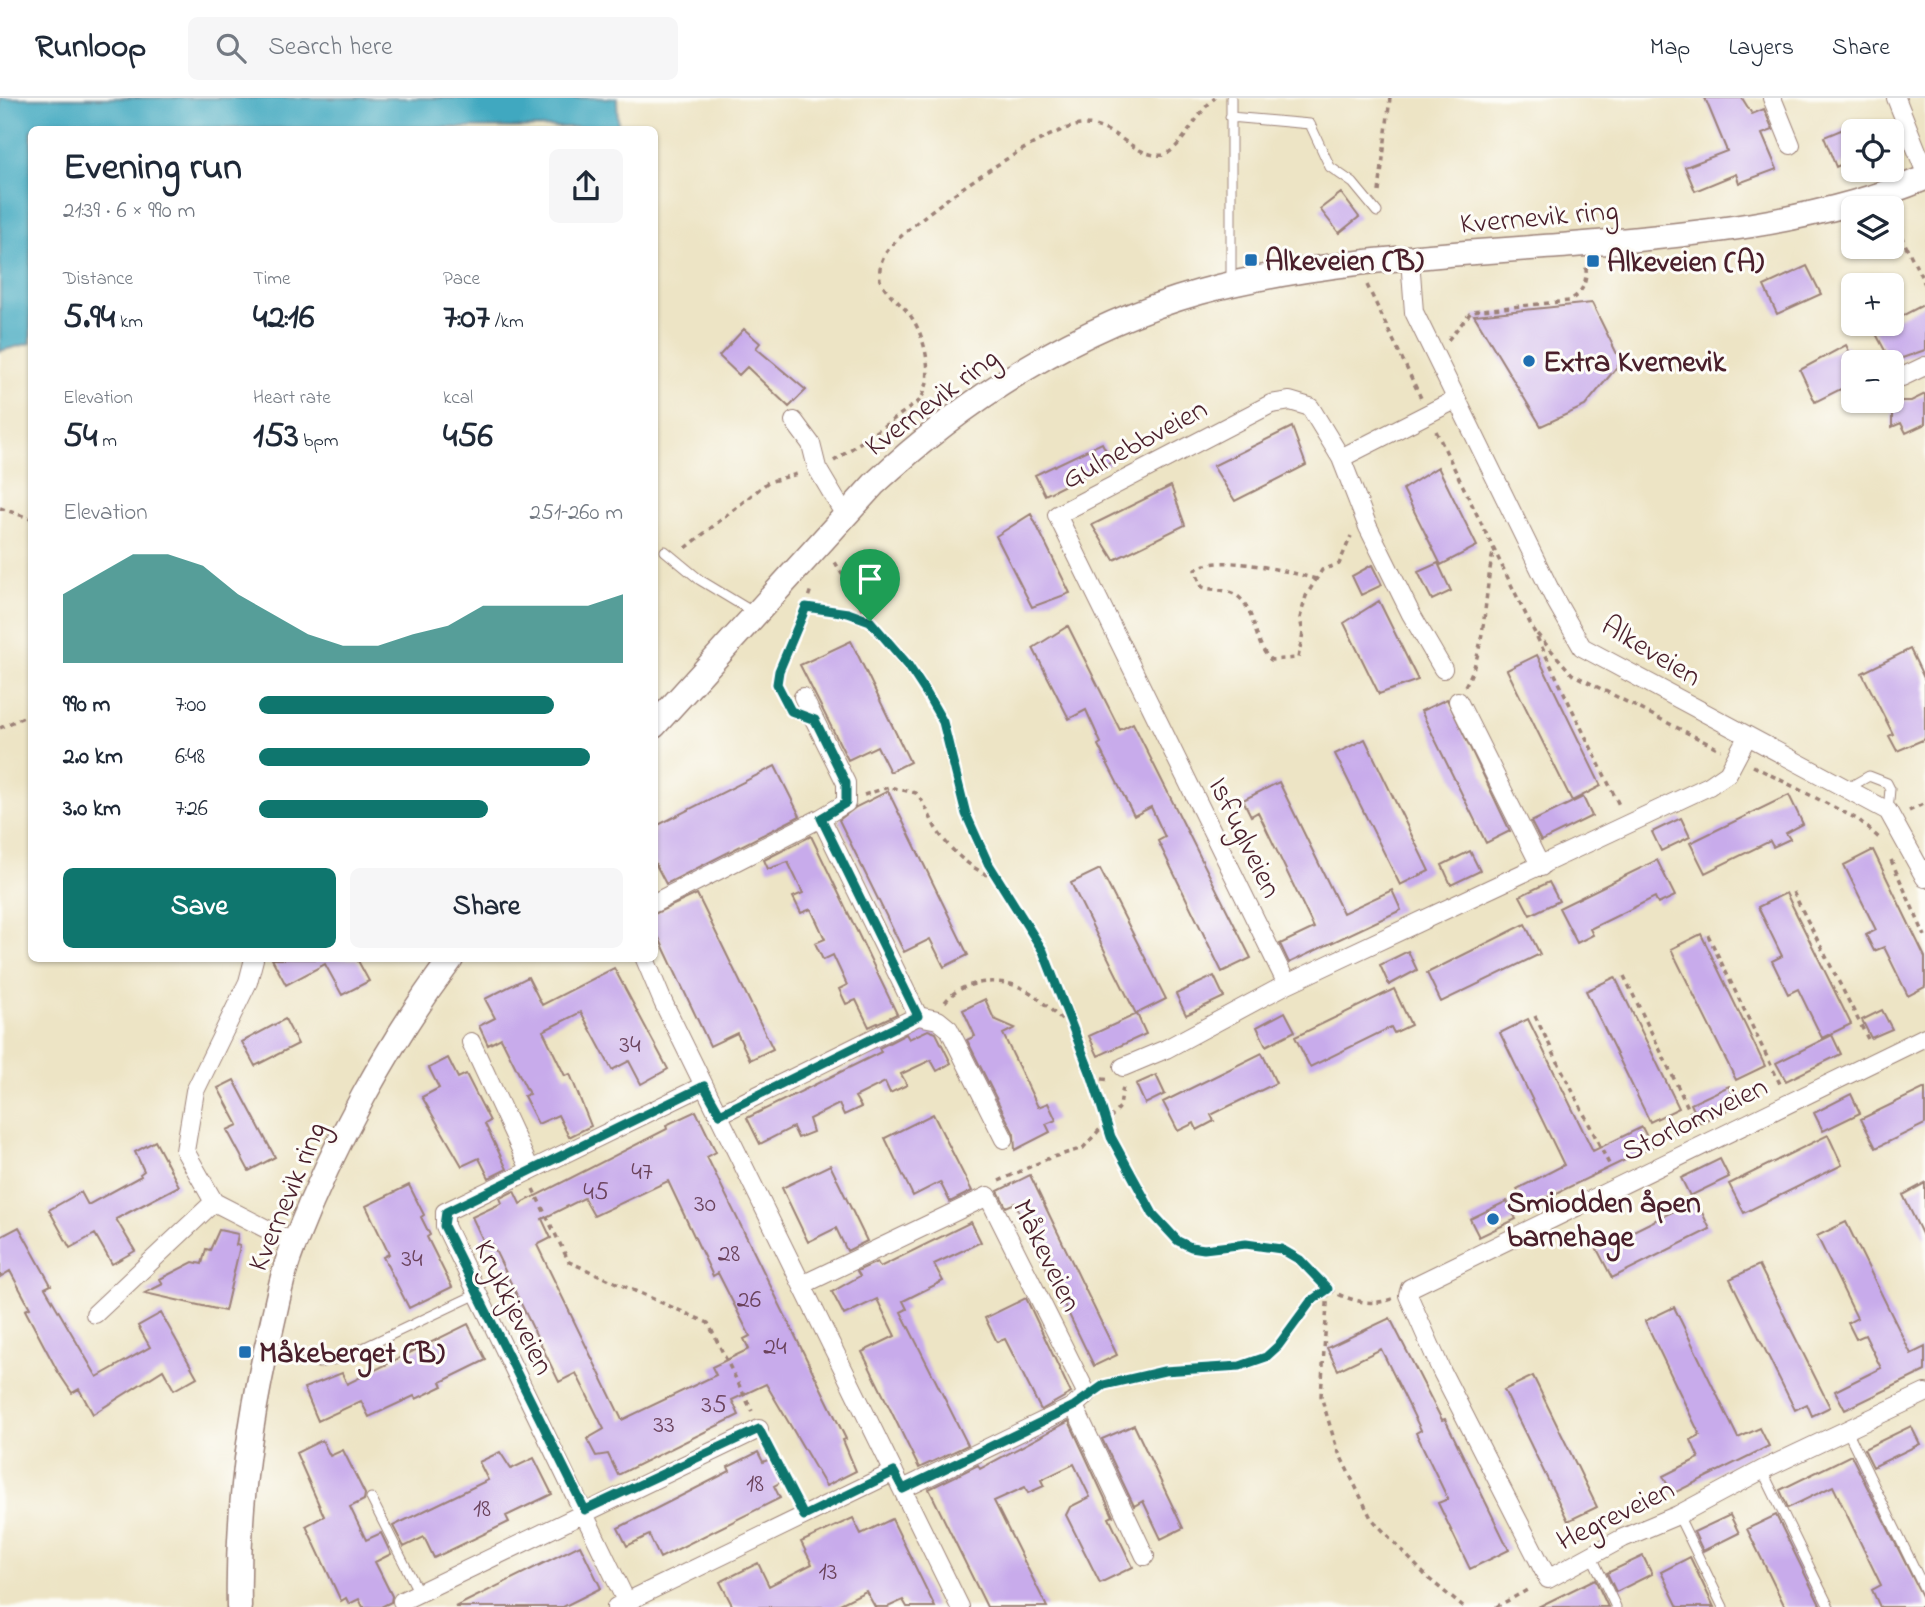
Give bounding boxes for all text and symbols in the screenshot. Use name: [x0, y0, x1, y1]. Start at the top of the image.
search box: [188, 17, 678, 80]
text: Runloop: [35, 24, 146, 72]
icon: search: [212, 29, 250, 67]
text: Search here: [268, 29, 393, 67]
text: Map: [1650, 31, 1690, 66]
text: Layers: [1728, 31, 1794, 66]
text: Share: [1832, 31, 1890, 66]
map controls: [1841, 119, 1904, 413]
button: locate: [1841, 119, 1904, 182]
text: Evening run: [63, 141, 242, 197]
button: share: [549, 149, 623, 223]
street label: Kvernevik ring: [1458, 190, 1620, 248]
text: 21:39 · 6 × 990 m: [63, 195, 195, 228]
button: layers: [1841, 196, 1904, 259]
place label: Alkeveien (B): [1265, 241, 1424, 285]
place label: Alkeveien (A): [1607, 242, 1764, 286]
marker: Alkeveien (B): [1243, 252, 1259, 268]
marker: Alkeveien (A): [1585, 253, 1601, 269]
text: Distance: [63, 266, 133, 293]
text: Time: [253, 266, 291, 293]
text: Pace: [443, 266, 480, 293]
button: +: [1841, 273, 1904, 336]
text: 5.94: [63, 293, 115, 344]
text: 42:16: [253, 293, 314, 344]
text: 7:07: [443, 293, 490, 344]
text: km: [115, 309, 143, 336]
text: /km: [490, 309, 524, 336]
street label: Kvernevik ring: [856, 338, 1009, 469]
place label: Extra Kvernevik: [1543, 342, 1727, 386]
button: −: [1841, 350, 1904, 413]
marker: Extra Kvernevik: [1521, 353, 1537, 369]
text: Elevation: [63, 385, 133, 412]
text: Heart rate: [253, 385, 331, 412]
text: kcal: [443, 385, 473, 412]
street label: Gulnebbveien: [1055, 389, 1216, 503]
text: 54: [63, 412, 97, 463]
text: 153: [253, 412, 299, 463]
text: 456: [443, 412, 493, 463]
text: m: [97, 428, 117, 455]
text: bpm: [299, 428, 338, 455]
text: Elevation: [63, 497, 148, 530]
text: 251–260 m: [529, 497, 623, 530]
pin: [840, 549, 900, 621]
icon: arrive: [851, 560, 889, 598]
street label: Alkeveien: [1592, 605, 1709, 700]
text: 990 m: [63, 689, 110, 722]
text: 7:00: [175, 689, 206, 722]
text: 2.0 km: [63, 741, 123, 774]
text: 6:48: [175, 741, 205, 774]
street label: Isfuglveien: [1195, 770, 1292, 906]
text: 3.0 km: [63, 793, 121, 826]
text: 7:26: [175, 793, 208, 826]
button: Save: [63, 868, 336, 948]
button: Share: [350, 868, 623, 948]
house number: 34: [619, 1027, 641, 1065]
street label: Storlomveien: [1615, 1066, 1776, 1175]
street label: Kvernevik ring: [238, 1116, 340, 1279]
house number: 47: [631, 1154, 653, 1192]
house number: 45: [583, 1174, 609, 1212]
place label: Smiodden åpen barnehage: [1507, 1183, 1701, 1262]
house number: 30: [694, 1186, 716, 1224]
street label: Måkeveien: [999, 1192, 1091, 1320]
marker: Smiodden åpen barnehage: [1485, 1211, 1501, 1227]
street label: Krykkjeveien: [461, 1233, 564, 1383]
house number: 28: [718, 1236, 741, 1274]
house number: 34: [401, 1241, 423, 1279]
house number: 26: [737, 1282, 761, 1320]
house number: 24: [763, 1329, 787, 1367]
place label: Måkeberget (B): [259, 1333, 445, 1378]
marker: Måkeberget (B): [237, 1344, 253, 1360]
house number: 35: [701, 1387, 727, 1425]
house number: 33: [653, 1407, 675, 1445]
house number: 18: [746, 1466, 764, 1504]
street label: Hegreveien: [1550, 1469, 1683, 1564]
house number: 18: [473, 1491, 491, 1529]
house number: 13: [818, 1554, 838, 1592]

